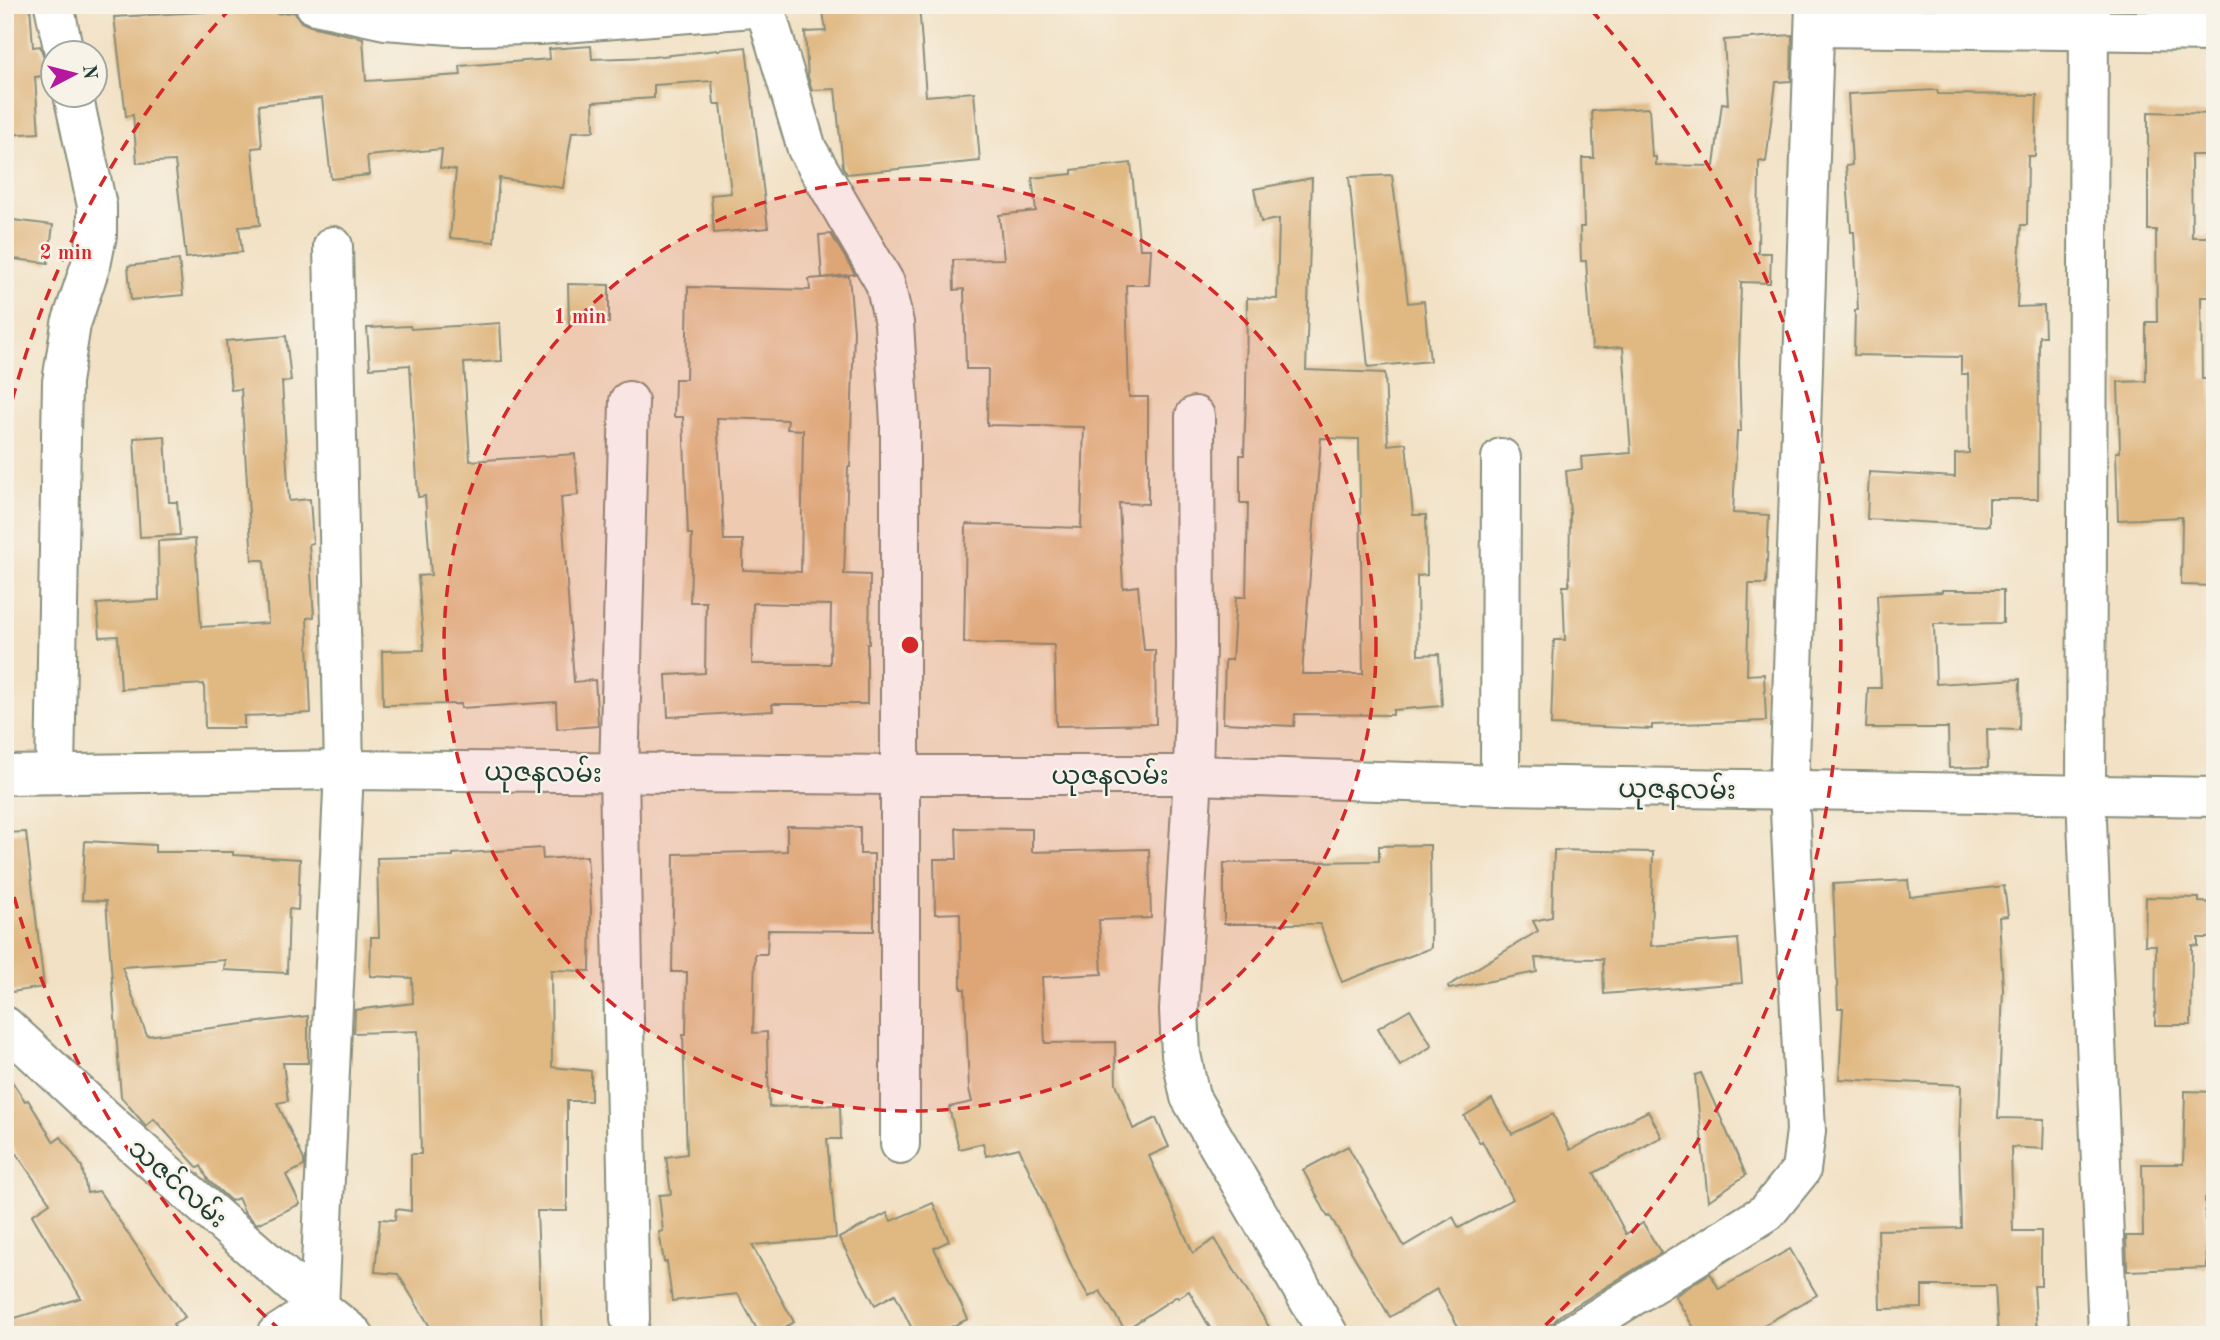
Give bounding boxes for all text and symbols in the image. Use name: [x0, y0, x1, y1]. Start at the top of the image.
north arrow: [38, 38, 108, 108]
text: N: [78, 64, 99, 81]
text: 2 min: [40, 243, 92, 264]
text: 1 min: [554, 307, 606, 328]
centre of rings: [898, 633, 922, 657]
street label: ယုဇနလမ်း: [484, 754, 602, 794]
street label: ယုဇနလမ်း: [1051, 758, 1169, 796]
street label: ယုဇနလမ်း: [1618, 771, 1736, 811]
street label: သဇင်လမ်း: [123, 1131, 234, 1234]

